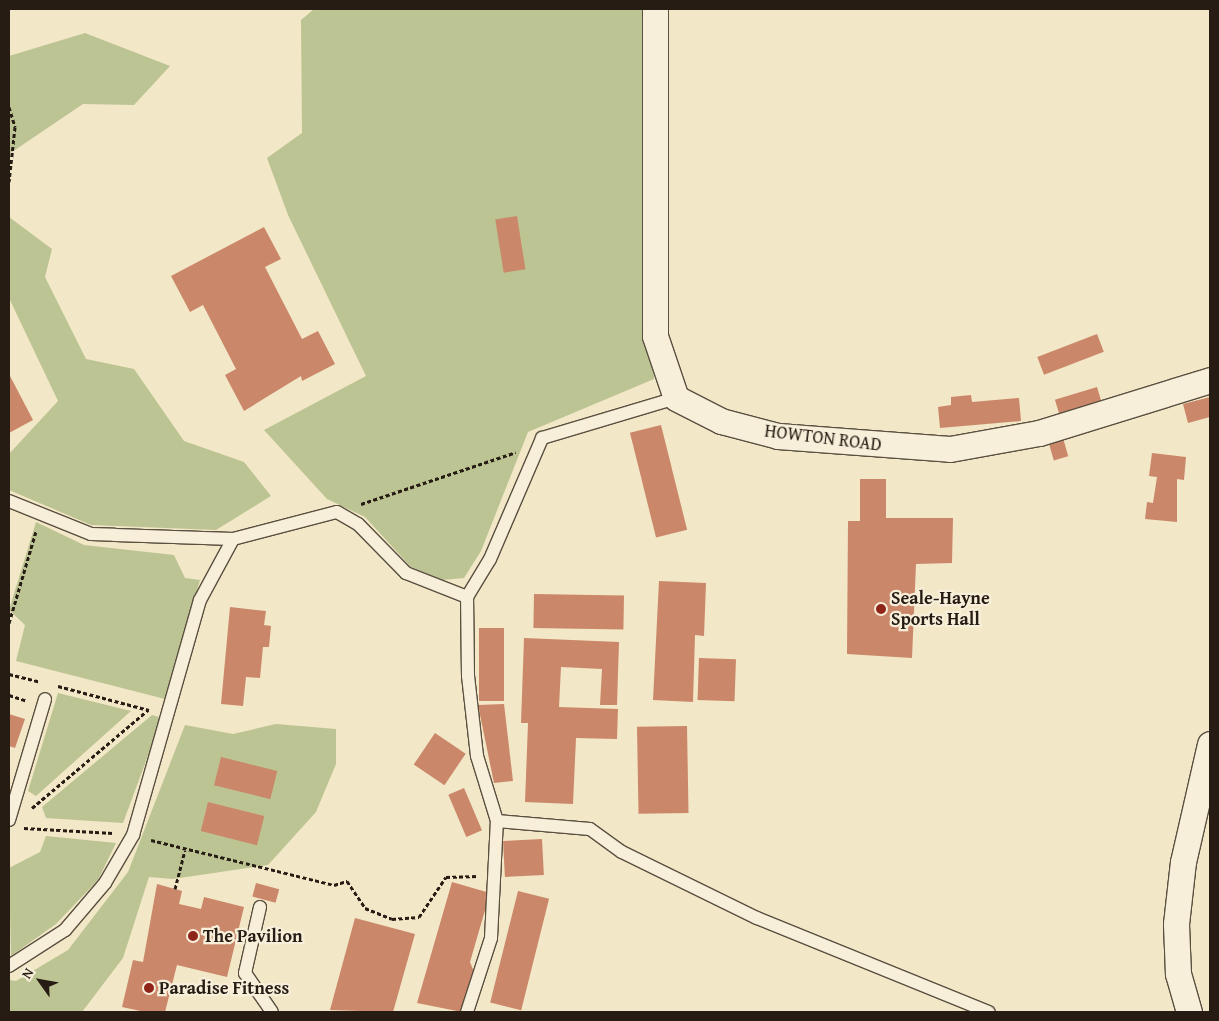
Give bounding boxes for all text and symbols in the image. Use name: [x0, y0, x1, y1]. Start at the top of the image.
street label: HOWTON ROAD: [763, 420, 883, 456]
place label: Seale-Hayne Sports Hall: [891, 588, 990, 630]
marker: Seale-Hayne Sports Hall: [875, 603, 887, 615]
place label: The Pavilion: [203, 925, 303, 947]
marker: The Pavilion: [187, 930, 199, 942]
north arrow: [15, 956, 65, 1006]
text: N: [16, 964, 38, 982]
place label: Paradise Fitness: [159, 977, 289, 999]
marker: Paradise Fitness: [143, 982, 155, 994]

